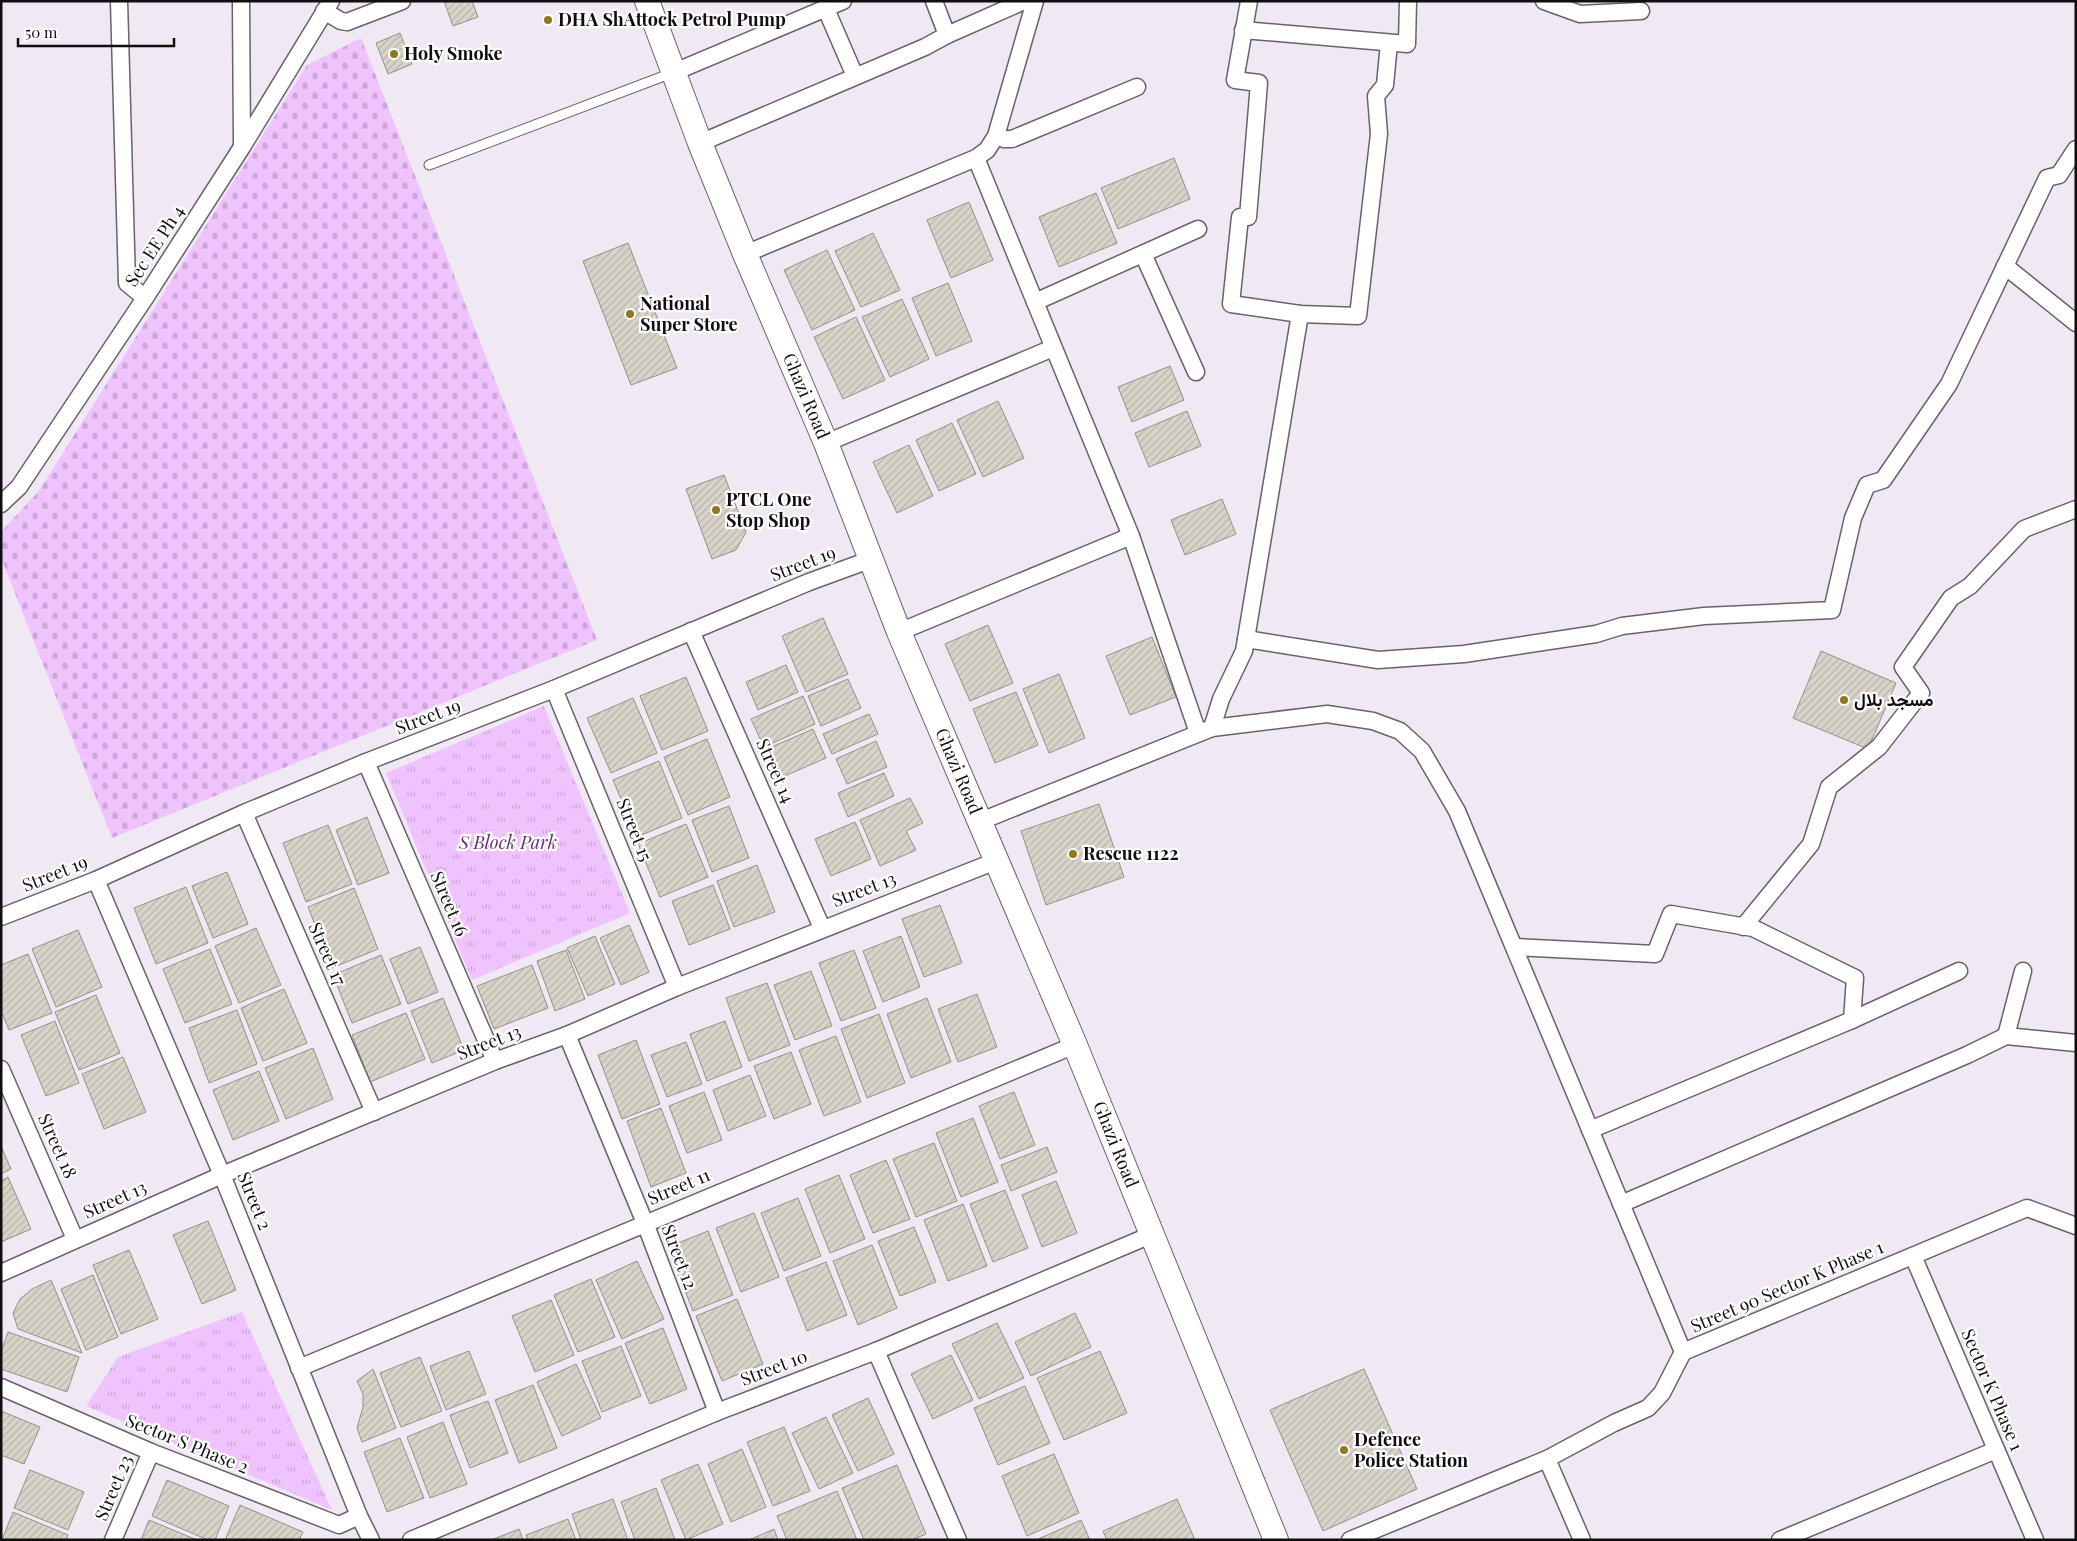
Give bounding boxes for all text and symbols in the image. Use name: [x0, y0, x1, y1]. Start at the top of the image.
place label: DHA ShAttock Petrol Pump: [558, 7, 786, 31]
marker: DHA ShAttock Petrol Pump: [542, 14, 554, 26]
scale bar: [18, 15, 174, 47]
text: 50 m: [25, 22, 58, 42]
place label: Holy Smoke: [404, 41, 503, 65]
marker: Holy Smoke: [388, 48, 400, 60]
street label: Sec EE Ph 4: [119, 200, 189, 291]
place label: National Super Store: [640, 291, 738, 336]
marker: National Super Store: [624, 308, 636, 320]
street label: Ghazi Road: [778, 349, 836, 443]
place label: PTCL One Stop Shop: [726, 487, 812, 532]
marker: PTCL One Stop Shop: [710, 504, 722, 516]
street label: Street 19: [766, 540, 839, 587]
place label: مسجد بلال: [1854, 687, 1934, 711]
street label: Street 19: [391, 693, 464, 740]
marker: مسجد بلال: [1838, 694, 1850, 706]
street label: Ghazi Road: [930, 724, 988, 818]
street label: Street 14: [751, 735, 801, 807]
street label: Street 15: [611, 794, 658, 865]
park label: S Block Park: [458, 830, 557, 854]
place label: Rescue 1122: [1083, 841, 1179, 865]
marker: Rescue 1122: [1067, 848, 1079, 860]
street label: Street 19: [18, 849, 91, 897]
street label: Street 13: [828, 866, 899, 912]
street label: Street 16: [425, 867, 474, 940]
street label: Street 17: [303, 918, 353, 989]
street label: Street 13: [453, 1019, 524, 1065]
street label: Ghazi Road: [1088, 1097, 1145, 1192]
street label: Street 18: [33, 1109, 83, 1182]
street label: Street 11: [644, 1162, 714, 1210]
street label: Street 2: [232, 1168, 278, 1233]
street label: Street 13: [79, 1175, 150, 1224]
street label: Street 12: [657, 1221, 703, 1293]
street label: Street 90 Sector K Phase 1: [1686, 1234, 1887, 1338]
street label: Sector K Phase 1: [1956, 1325, 2030, 1455]
street label: Street 10: [737, 1343, 811, 1391]
street label: Sector S Phase 2: [122, 1408, 252, 1479]
place label: Defence Police Station: [1354, 1427, 1468, 1472]
marker: Defence Police Station: [1338, 1444, 1350, 1456]
street label: Street 23: [89, 1451, 138, 1524]

